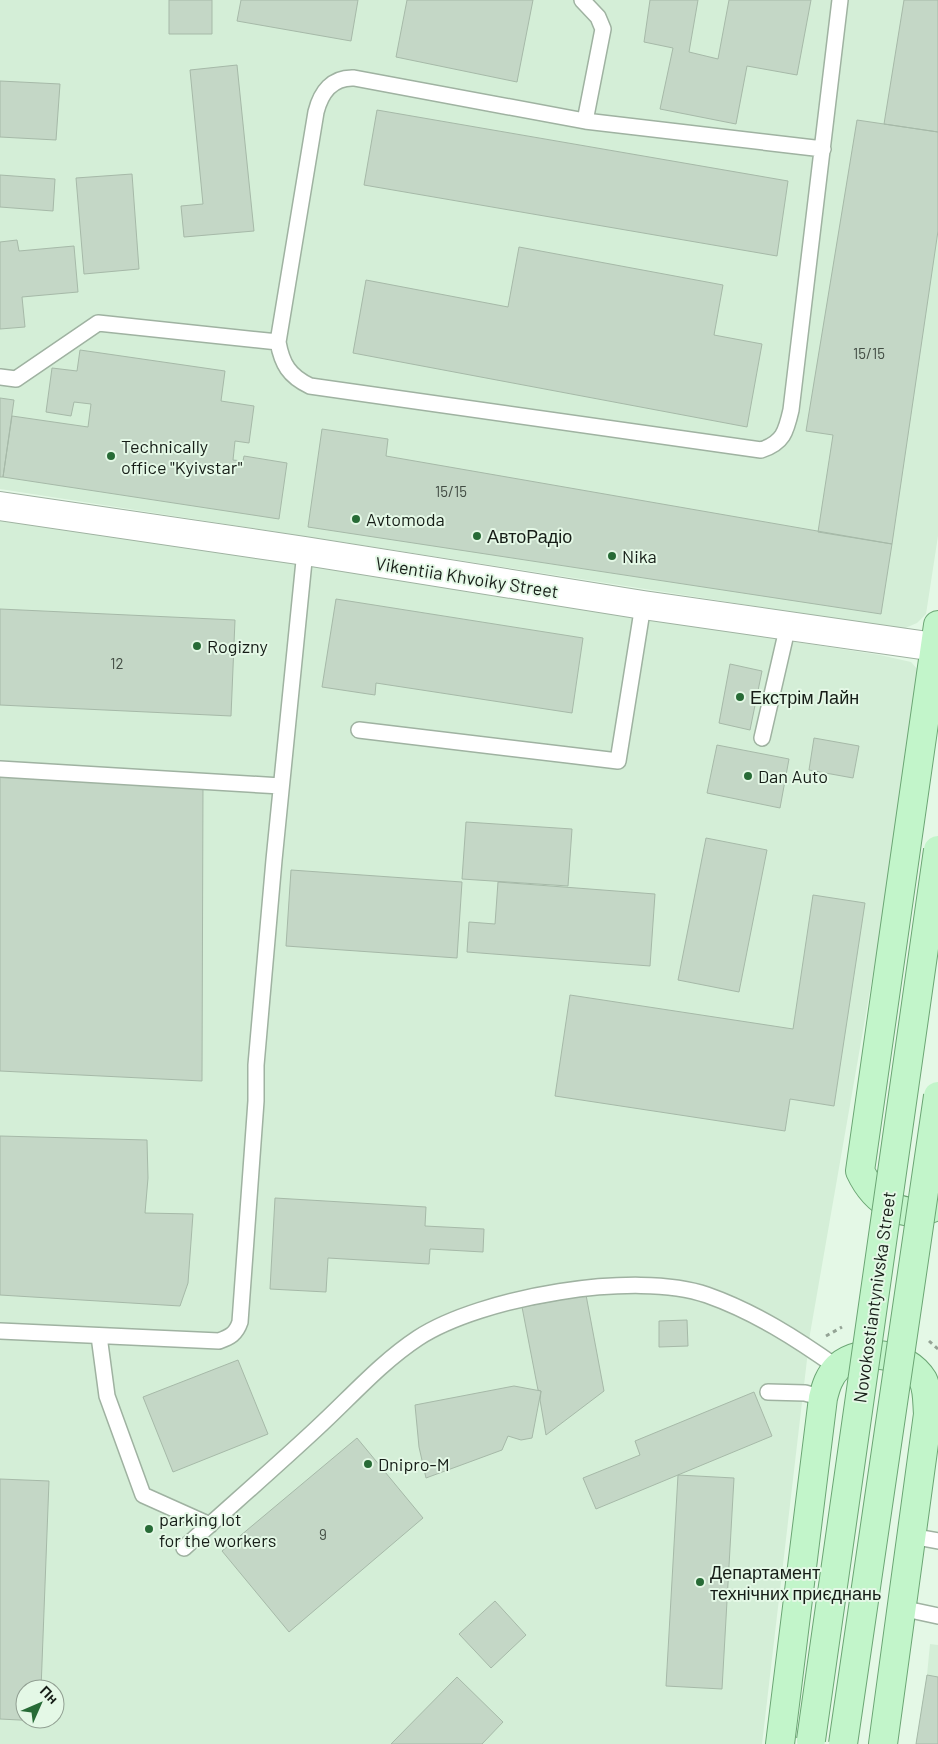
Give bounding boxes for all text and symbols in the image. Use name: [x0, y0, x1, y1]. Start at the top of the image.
house number: 15/15: [853, 344, 885, 362]
place label: Technically office "Kyivstar": [121, 435, 243, 478]
marker: Technically office "Kyivstar": [105, 450, 117, 462]
house number: 15/15: [435, 482, 467, 500]
place label: Avtomoda: [366, 508, 445, 530]
marker: Avtomoda: [350, 513, 362, 525]
place label: АвтоРадіо: [487, 525, 572, 547]
marker: АвтоРадіо: [471, 530, 483, 542]
place label: Nika: [622, 545, 657, 567]
marker: Nika: [606, 550, 618, 562]
street label: Vikentiia Khvoiky Street: [374, 552, 560, 602]
place label: Rogizny: [207, 635, 268, 657]
marker: Rogizny: [191, 640, 203, 652]
house number: 12: [110, 654, 124, 672]
place label: Екстрім Лайн: [750, 686, 859, 708]
marker: Екстрім Лайн: [734, 691, 746, 703]
place label: Dan Auto: [758, 765, 828, 787]
marker: Dan Auto: [742, 770, 754, 782]
street label: Novokostiantynivska Street: [848, 1190, 900, 1404]
place label: Dnipro-M: [378, 1453, 450, 1475]
marker: Dnipro-M: [362, 1458, 374, 1470]
place label: parking lot for the workers: [159, 1508, 276, 1551]
marker: parking lot for the workers: [143, 1523, 155, 1535]
house number: 9: [319, 1525, 327, 1543]
place label: Департамент технічних приєднань: [710, 1561, 881, 1604]
marker: Департамент технічних приєднань: [694, 1576, 706, 1588]
north arrow: [15, 1679, 65, 1729]
text: Пн: [37, 1682, 62, 1707]

